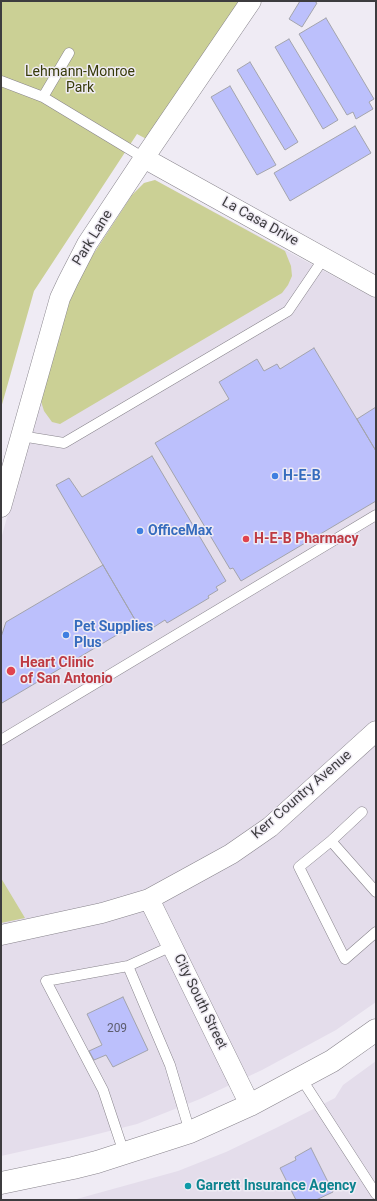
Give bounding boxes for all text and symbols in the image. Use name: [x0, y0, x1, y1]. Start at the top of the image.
park label: Lehmann-Monroe Park: [25, 64, 135, 96]
street label: La Casa Drive: [219, 194, 301, 250]
street label: Park Lane: [69, 207, 117, 269]
place label: H-E-B: [283, 468, 321, 484]
marker: H-E-B: [270, 471, 280, 481]
place label: OfficeMax: [148, 523, 212, 539]
marker: OfficeMax: [135, 526, 145, 536]
place label: H-E-B Pharmacy: [254, 531, 359, 547]
marker: H-E-B Pharmacy: [241, 534, 251, 544]
place label: Pet Supplies Plus: [74, 619, 153, 652]
marker: Pet Supplies Plus: [61, 630, 71, 640]
place label: Heart Clinic of San Antonio: [20, 655, 113, 688]
marker: Heart Clinic of San Antonio: [5, 665, 17, 677]
street label: Kerr Country Avenue: [249, 747, 355, 843]
street label: City South Street: [170, 952, 230, 1052]
house number: 209: [107, 1022, 127, 1036]
place label: Garrett Insurance Agency: [196, 1178, 356, 1194]
marker: Garrett Insurance Agency: [183, 1181, 193, 1191]

